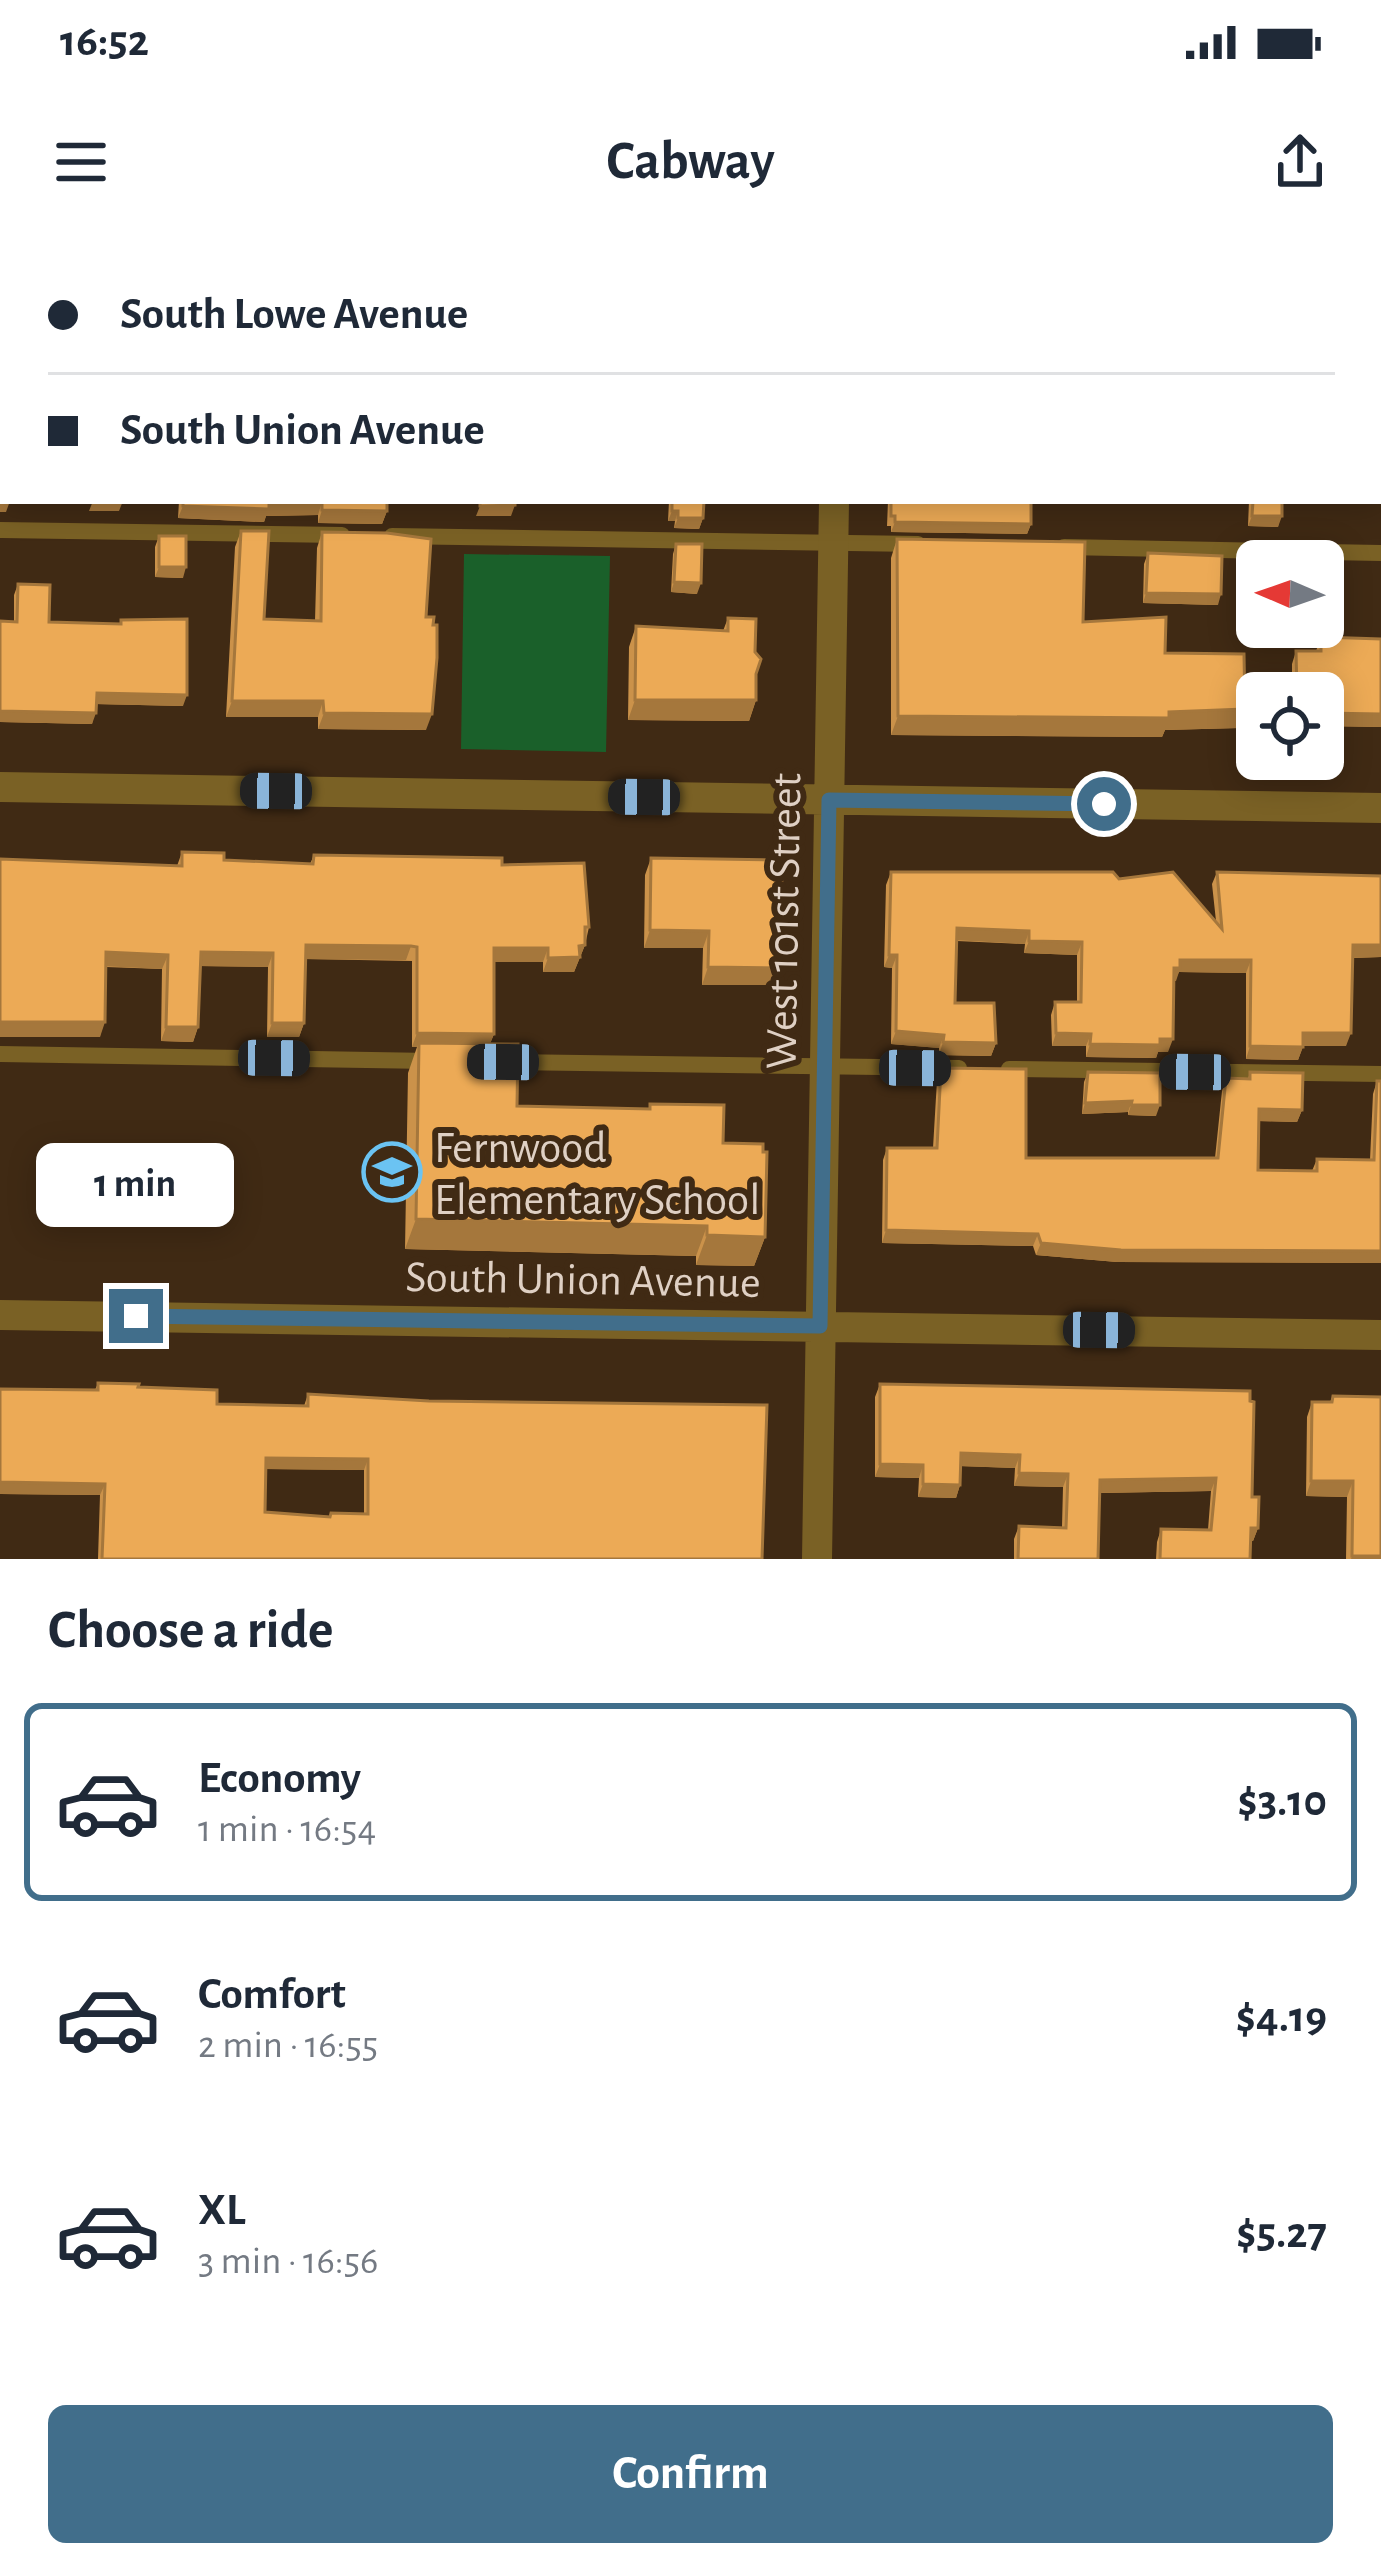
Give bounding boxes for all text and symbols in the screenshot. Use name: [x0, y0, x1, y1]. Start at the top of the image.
text: 16:52: [60, 19, 149, 64]
icon: menu: [48, 129, 114, 195]
icon: share: [1267, 129, 1333, 195]
text: Cabway: [606, 135, 775, 189]
text: South Lowe Avenue: [120, 292, 468, 337]
text: South Union Avenue: [120, 408, 485, 453]
north arrow: [1236, 540, 1344, 648]
map controls: [1236, 540, 1344, 780]
button: locate: [1236, 672, 1344, 780]
car: [240, 772, 312, 810]
street label: West 101st Street: [759, 772, 810, 1070]
route start: [1077, 777, 1131, 831]
car: [608, 778, 680, 816]
car: [238, 1039, 310, 1077]
car: [467, 1043, 539, 1081]
car: [879, 1049, 951, 1087]
car: [1159, 1053, 1231, 1091]
place label: Fernwood Elementary School: [434, 1126, 760, 1223]
school or university icon: Fernwood Elementary School: [361, 1141, 423, 1203]
callout: 1 min: [37, 1142, 235, 1226]
text: 1 min: [94, 1165, 176, 1204]
street label: South Union Avenue: [405, 1255, 761, 1306]
route end: [109, 1289, 163, 1343]
car: [1063, 1311, 1135, 1349]
text: Choose a ride: [48, 1604, 334, 1658]
icon: car: [54, 1748, 162, 1856]
text: Economy: [198, 1756, 361, 1801]
text: $3.10: [1237, 1779, 1327, 1824]
text: 1 min · 16:54: [198, 1810, 376, 1849]
icon: car: [54, 1964, 162, 2072]
text: Comfort: [198, 1972, 346, 2017]
text: $4.19: [1236, 1995, 1327, 2040]
text: 2 min · 16:55: [198, 2026, 378, 2065]
icon: car: [54, 2180, 162, 2288]
text: XL: [198, 2188, 246, 2233]
text: $5.27: [1236, 2211, 1327, 2256]
text: 3 min · 16:56: [198, 2242, 378, 2281]
button: Confirm: [48, 2405, 1333, 2543]

